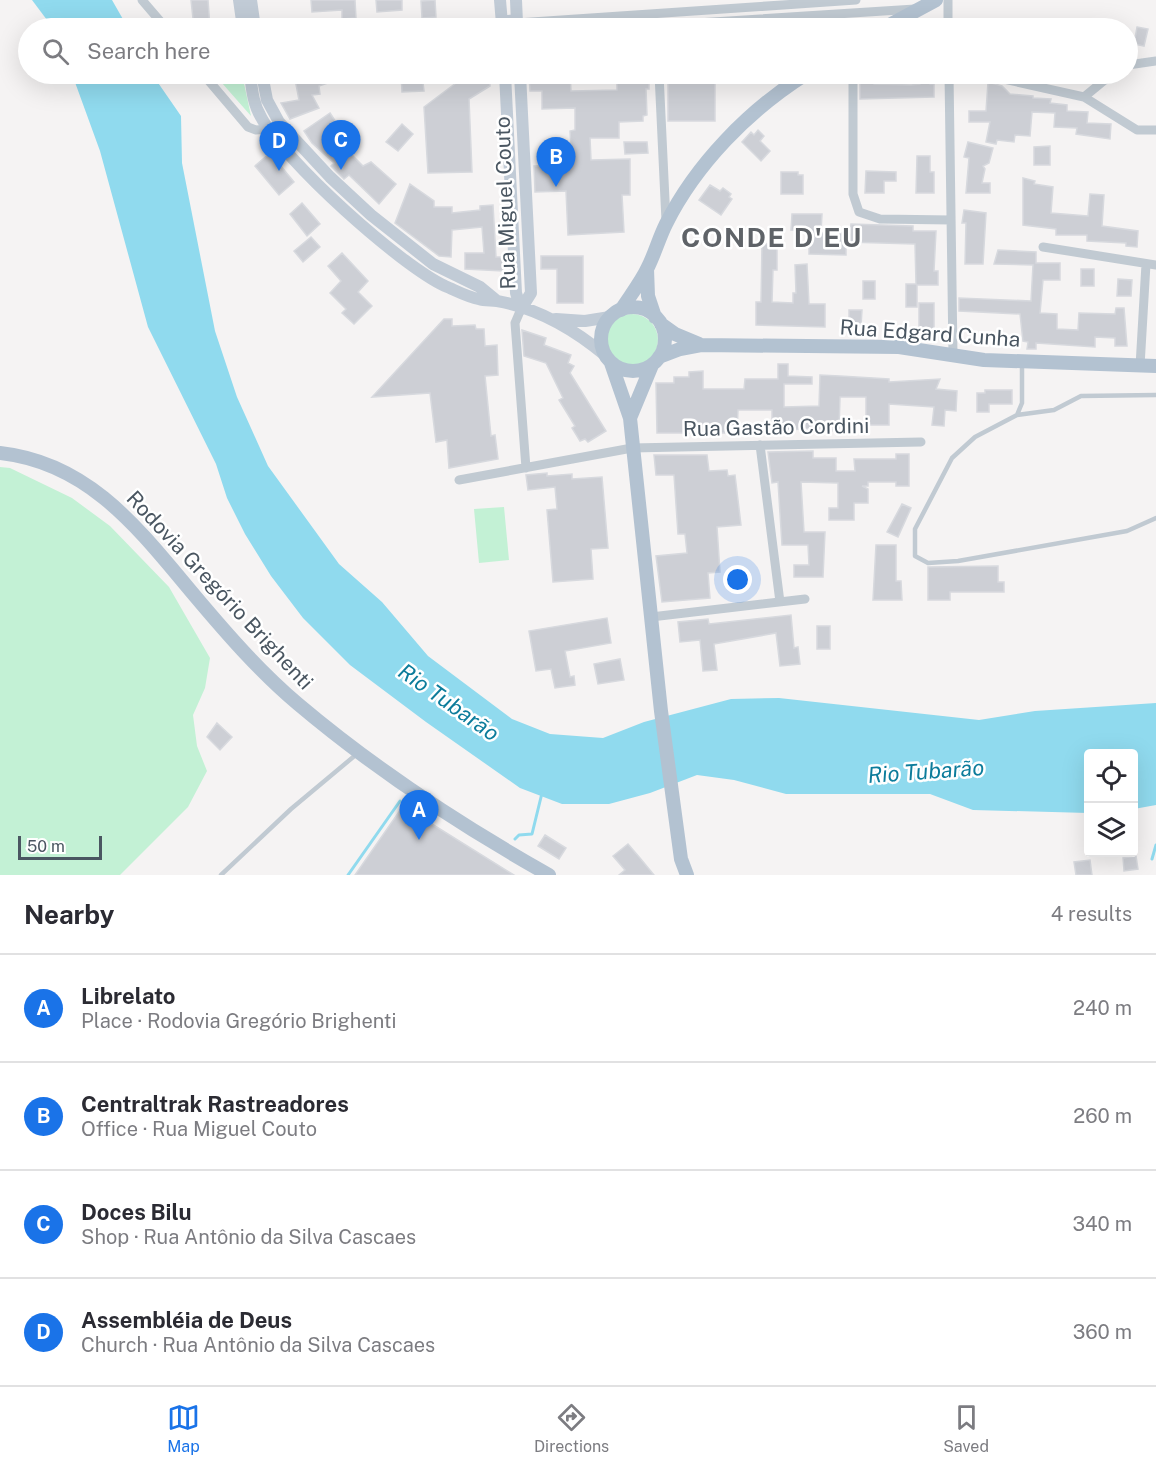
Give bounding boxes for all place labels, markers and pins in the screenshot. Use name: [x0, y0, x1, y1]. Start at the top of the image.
pin: C: [322, 120, 360, 170]
pin: D: [260, 122, 298, 171]
pin: B: [536, 138, 576, 187]
pin: A: [400, 790, 438, 840]

